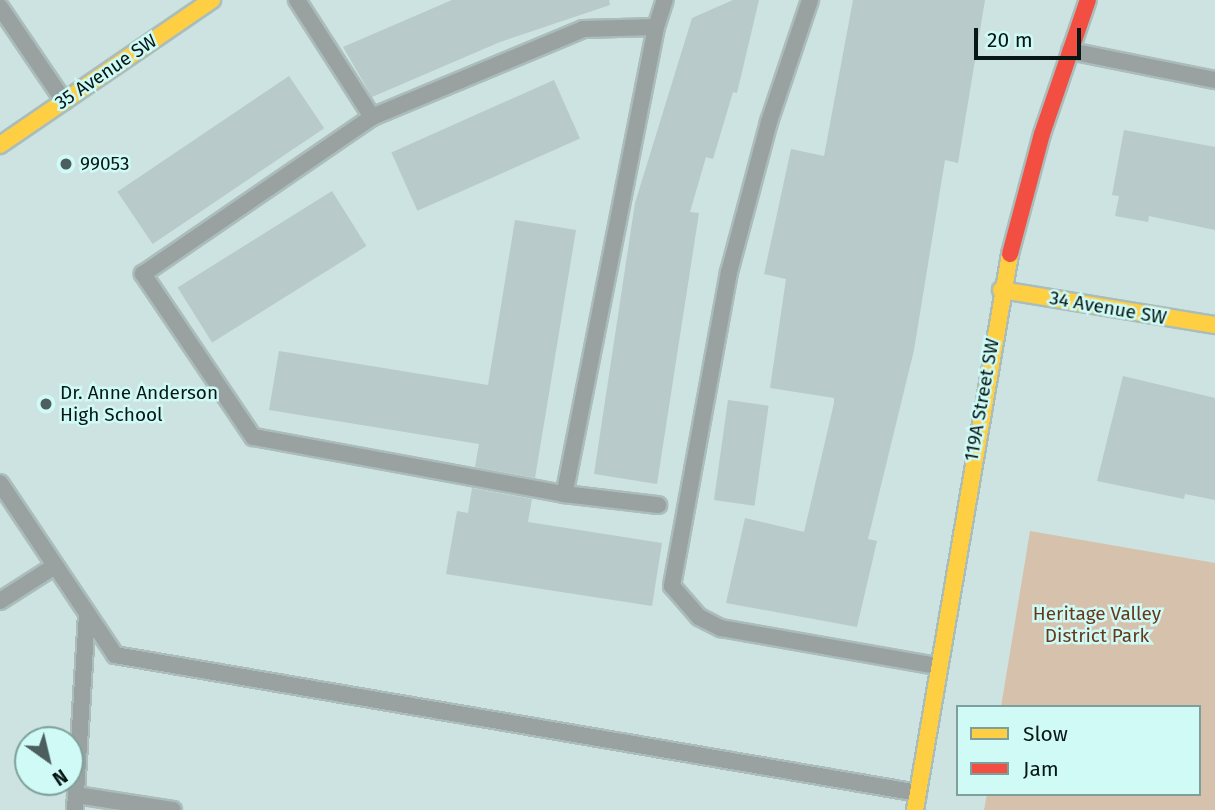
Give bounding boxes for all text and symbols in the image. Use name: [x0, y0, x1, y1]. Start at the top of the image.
scale bar: [977, 14, 1084, 58]
text: 20 m: [987, 27, 1033, 53]
street label: 35 Avenue SW: [51, 30, 161, 114]
place label: 99053: [80, 153, 129, 175]
marker: 99053: [58, 156, 74, 172]
street label: 34 Avenue SW: [1048, 286, 1168, 330]
street label: 119A Street SW: [960, 337, 1004, 463]
place label: Dr. Anne Anderson High School: [60, 382, 218, 426]
marker: Dr. Anne Anderson High School: [38, 396, 54, 412]
park label: Heritage Valley District Park: [1033, 603, 1161, 647]
legend: [956, 705, 1201, 796]
text: Slow: [1023, 721, 1068, 747]
north arrow: [14, 726, 84, 796]
text: Jam: [1023, 756, 1059, 782]
text: N: [48, 764, 72, 790]

